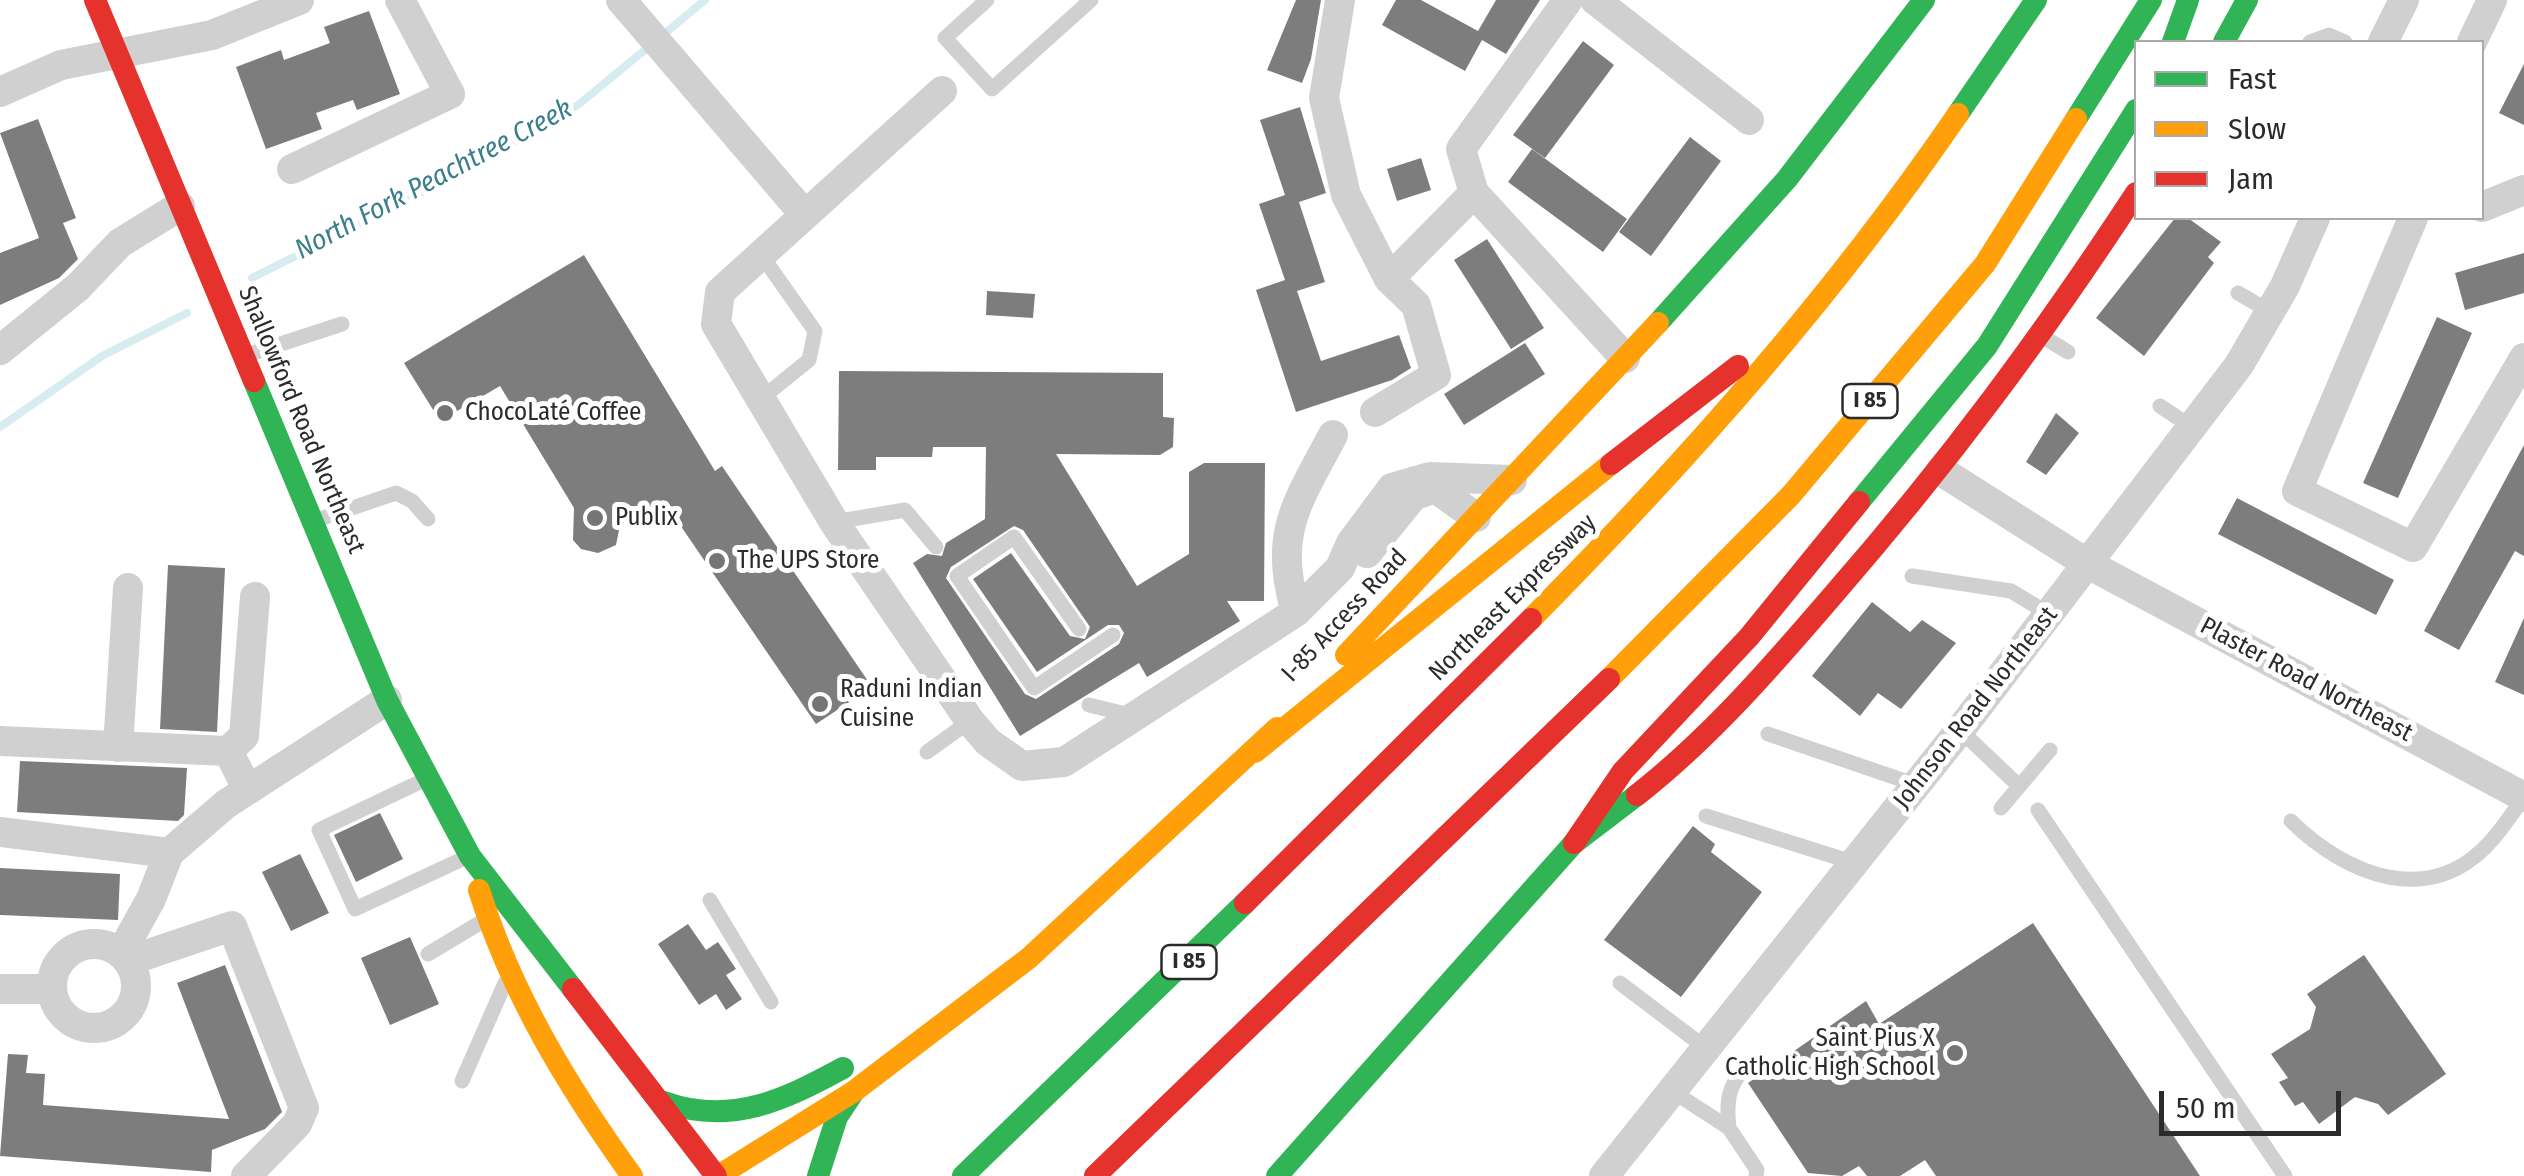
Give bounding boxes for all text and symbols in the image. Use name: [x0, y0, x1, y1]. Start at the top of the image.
legend: [2134, 40, 2484, 220]
text: Fast: [2228, 61, 2276, 97]
water label: North Fork Peachtree Creek: [290, 93, 578, 267]
text: Slow: [2228, 111, 2286, 147]
text: Jam: [2228, 161, 2274, 197]
street label: Shallowford Road Northeast: [231, 282, 371, 558]
road number: I 85: [1842, 384, 1898, 418]
place label: ChocoLaté Coffee: [465, 398, 641, 428]
marker: ChocoLaté Coffee: [434, 402, 456, 424]
place label: Publix: [615, 503, 678, 533]
marker: Publix: [584, 507, 606, 529]
street label: Northeast Expressway: [1423, 508, 1603, 688]
street label: I-85 Access Road: [1276, 543, 1414, 689]
place label: The UPS Store: [737, 546, 879, 576]
marker: The UPS Store: [706, 550, 728, 572]
street label: Johnson Road Northeast: [1888, 601, 2064, 815]
street label: Plaster Road Northeast: [2195, 611, 2417, 749]
place label: Raduni Indian Cuisine: [840, 675, 982, 734]
marker: Raduni Indian Cuisine: [809, 693, 831, 715]
road number: I 85: [1162, 945, 1216, 979]
place label: Saint Pius X Catholic High School: [1725, 1024, 1935, 1083]
marker: Saint Pius X Catholic High School: [1944, 1042, 1966, 1064]
scale bar: [2164, 1071, 2346, 1133]
text: 50 m: [2176, 1090, 2236, 1126]

